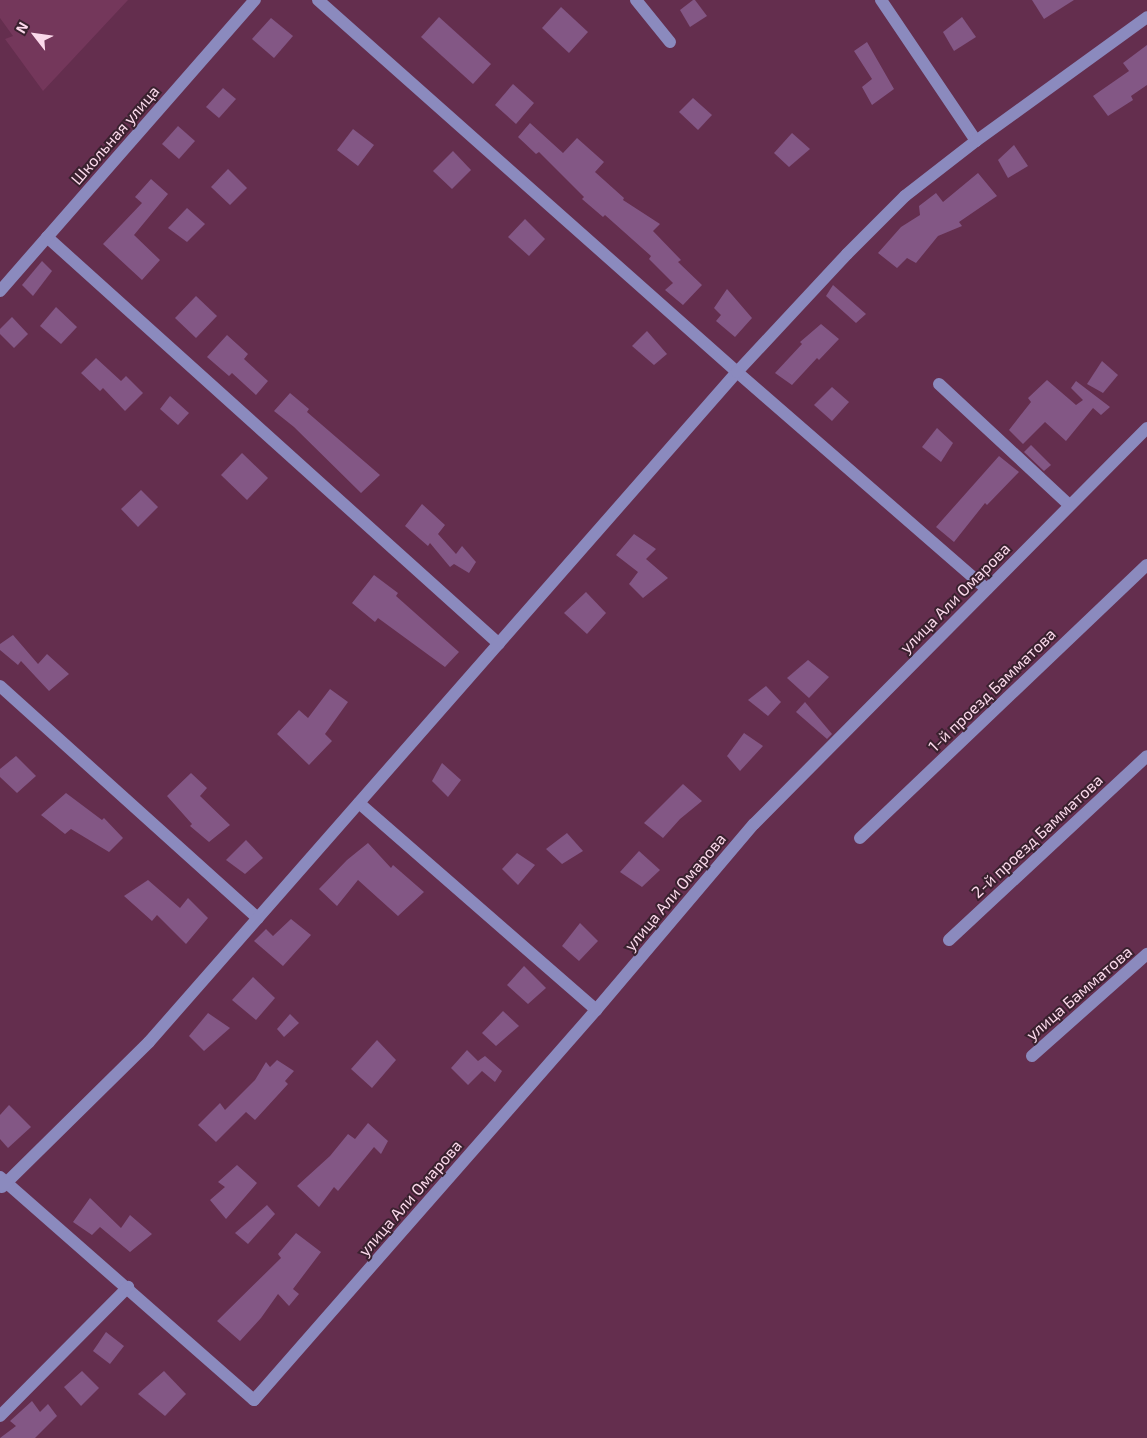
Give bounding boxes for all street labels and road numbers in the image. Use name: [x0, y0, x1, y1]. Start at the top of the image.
street label: Школьная улица: [67, 82, 163, 188]
street label: улица Али Омарова: [896, 539, 1014, 657]
street label: 1-й проезд Бамматова: [924, 624, 1060, 756]
street label: 2-й проезд Бамматова: [968, 770, 1106, 902]
street label: улица Али Омарова: [620, 829, 730, 955]
street label: улица Бамматова: [1022, 942, 1136, 1044]
street label: улица Али Омарова: [354, 1136, 466, 1260]

